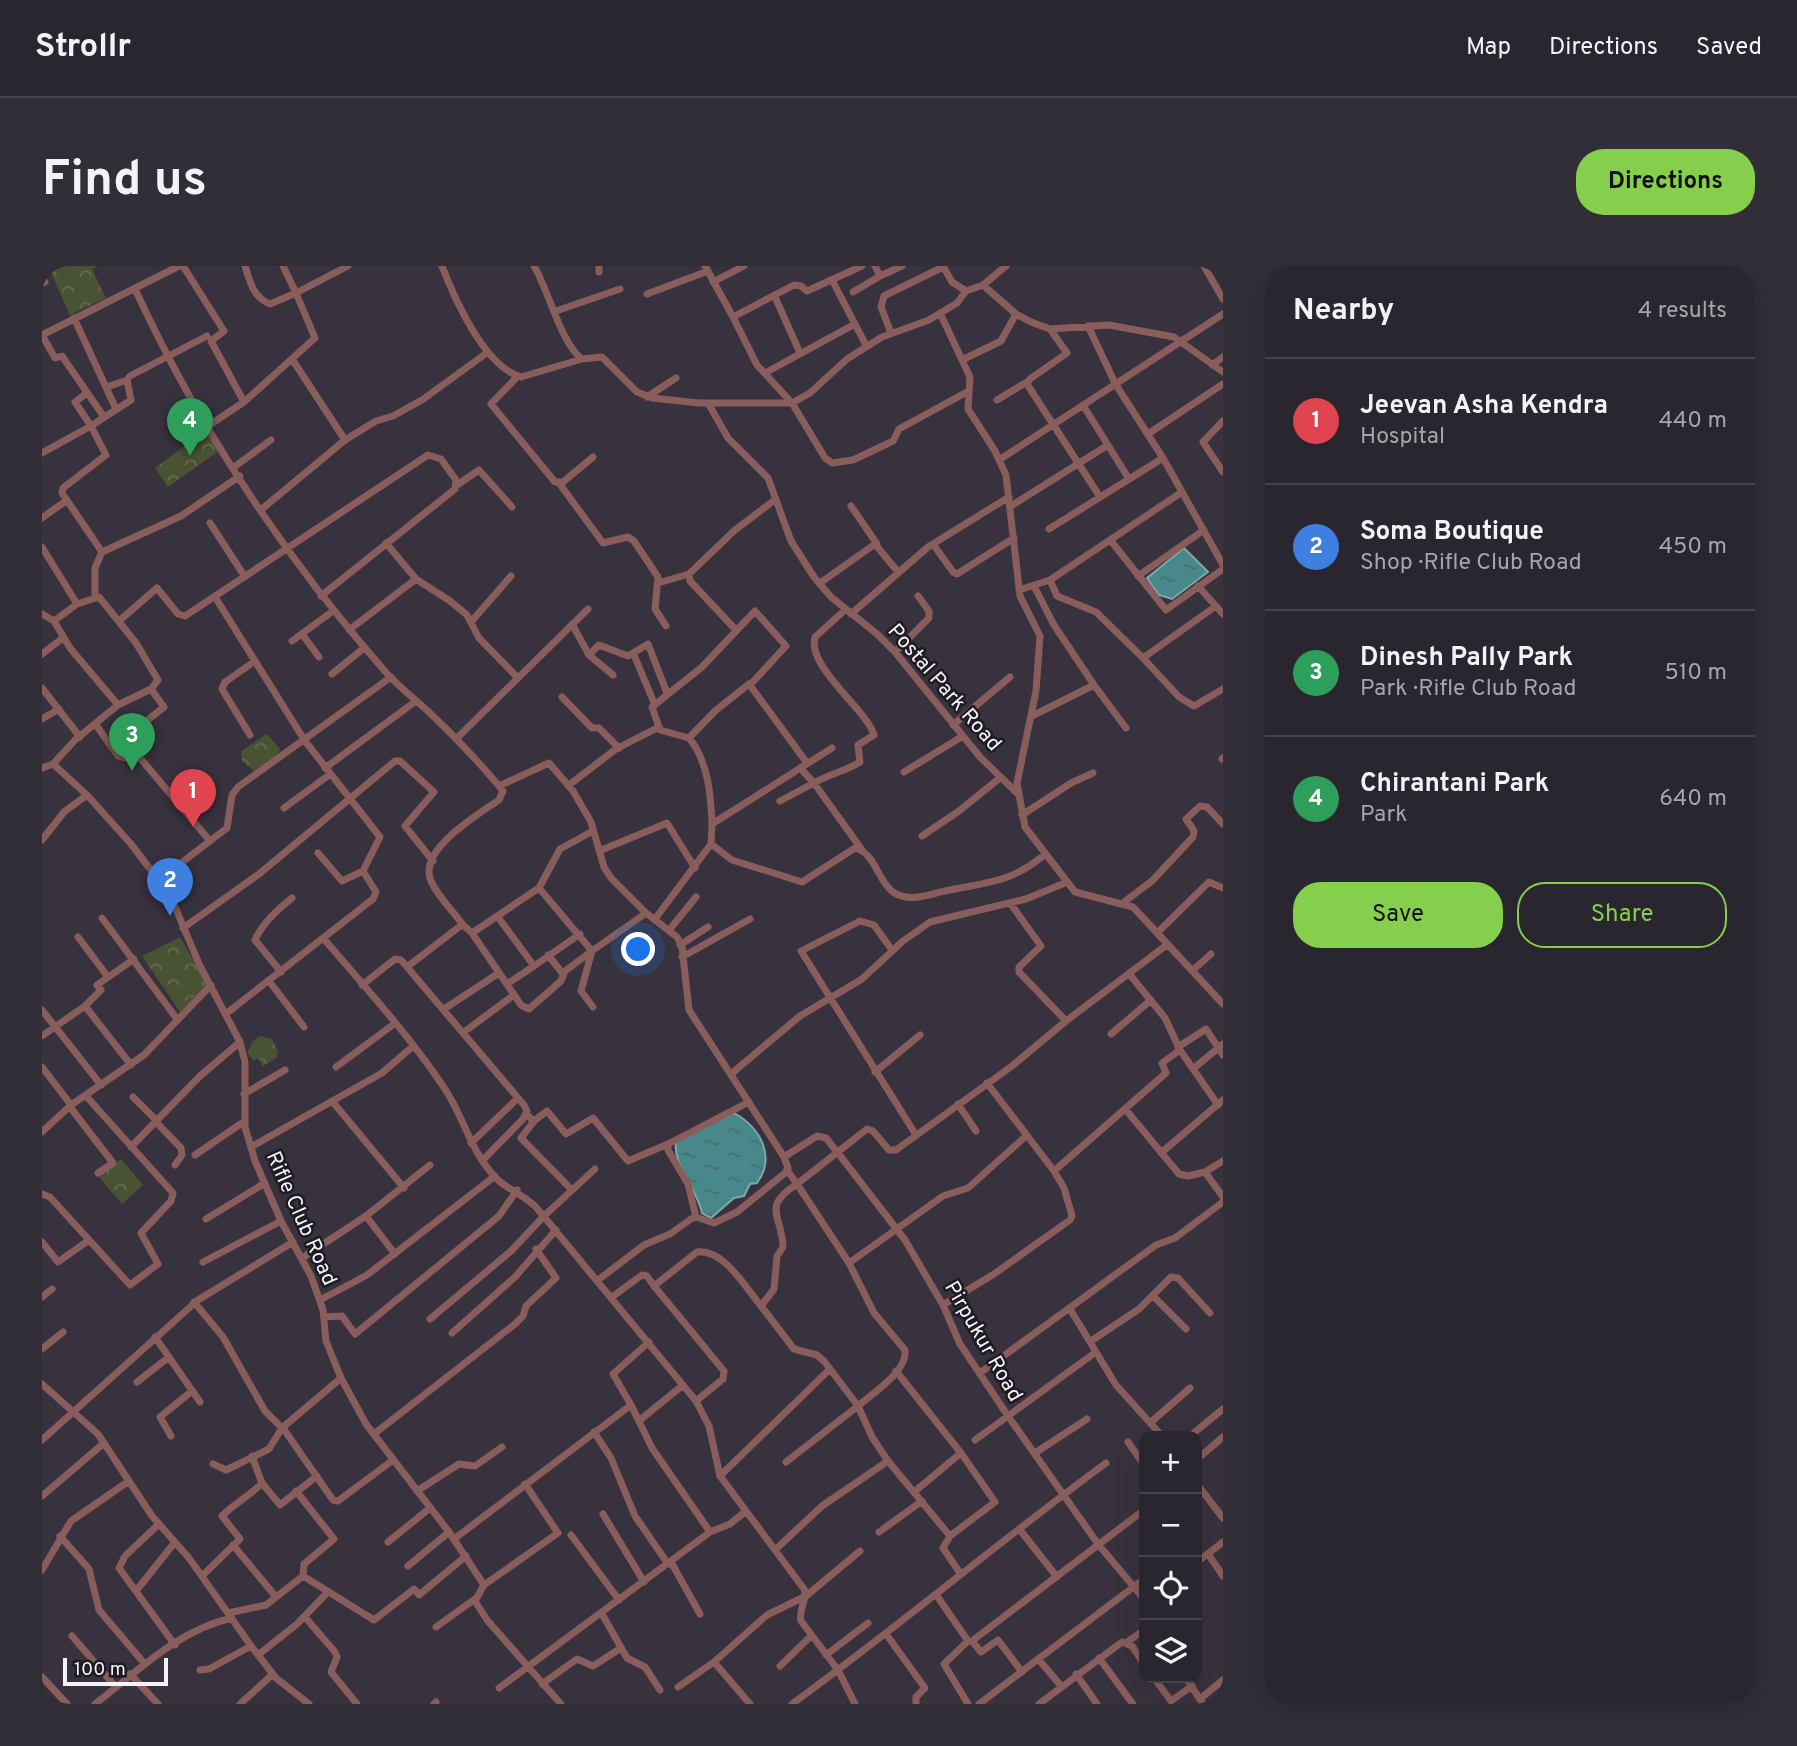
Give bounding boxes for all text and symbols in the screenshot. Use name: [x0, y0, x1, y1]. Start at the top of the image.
text: Strollr: [35, 27, 131, 69]
text: Map: [1466, 33, 1511, 63]
text: Directions: [1549, 33, 1658, 63]
text: Saved: [1696, 33, 1762, 63]
button: Directions: [1576, 149, 1755, 215]
text: Find us: [42, 151, 207, 213]
text: Nearby: [1293, 293, 1394, 330]
text: 4 results: [1638, 297, 1727, 326]
text: Jeevan Asha Kendra: [1360, 390, 1608, 423]
pin: 4: [167, 398, 213, 456]
text: 1: [1311, 407, 1321, 436]
text: 440 m: [1659, 407, 1727, 436]
text: Hospital: [1360, 423, 1445, 452]
text: Soma Boutique: [1360, 516, 1544, 549]
text: 2: [1309, 533, 1323, 562]
text: 450 m: [1659, 533, 1727, 562]
text: Shop · Rifle Club Road: [1360, 549, 1582, 578]
street label: Postal Park Road: [881, 619, 1007, 757]
text: Dinesh Pally Park: [1360, 642, 1573, 675]
text: 3: [1309, 659, 1323, 688]
text: 510 m: [1664, 659, 1727, 688]
text: Park · Rifle Club Road: [1360, 675, 1576, 704]
pin: 3: [109, 713, 155, 771]
text: Chirantani Park: [1360, 768, 1549, 801]
pin: 1: [170, 769, 216, 827]
text: 4: [1309, 785, 1323, 814]
text: 640 m: [1659, 785, 1727, 814]
text: Park: [1360, 801, 1407, 830]
pin: 2: [147, 858, 193, 916]
button: Save: [1293, 882, 1503, 948]
button: Share: [1517, 882, 1727, 948]
your location: [621, 932, 655, 966]
street label: Rifle Club Road: [259, 1147, 342, 1290]
street label: Pirpukur Road: [937, 1277, 1028, 1407]
map controls: [1139, 1431, 1202, 1683]
button: +: [1139, 1431, 1202, 1494]
button: −: [1139, 1494, 1202, 1557]
button: locate: [1139, 1557, 1202, 1620]
button: layers: [1139, 1620, 1202, 1683]
scale bar: [63, 1655, 168, 1687]
text: 100 m: [74, 1658, 126, 1682]

